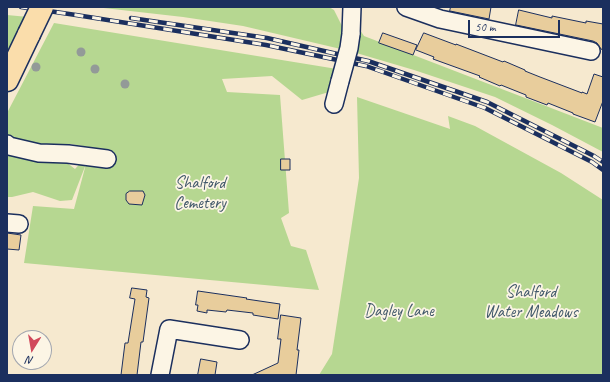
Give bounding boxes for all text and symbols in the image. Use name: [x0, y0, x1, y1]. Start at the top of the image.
scale bar: [470, 12, 562, 38]
text: 50 m: [475, 19, 495, 35]
park label: Shalford Cemetery: [174, 174, 226, 214]
park label: Shalford Water Meadows: [485, 283, 577, 323]
park label: Dagley Lane: [364, 302, 434, 322]
north arrow: [12, 330, 52, 370]
text: N: [25, 353, 35, 368]

